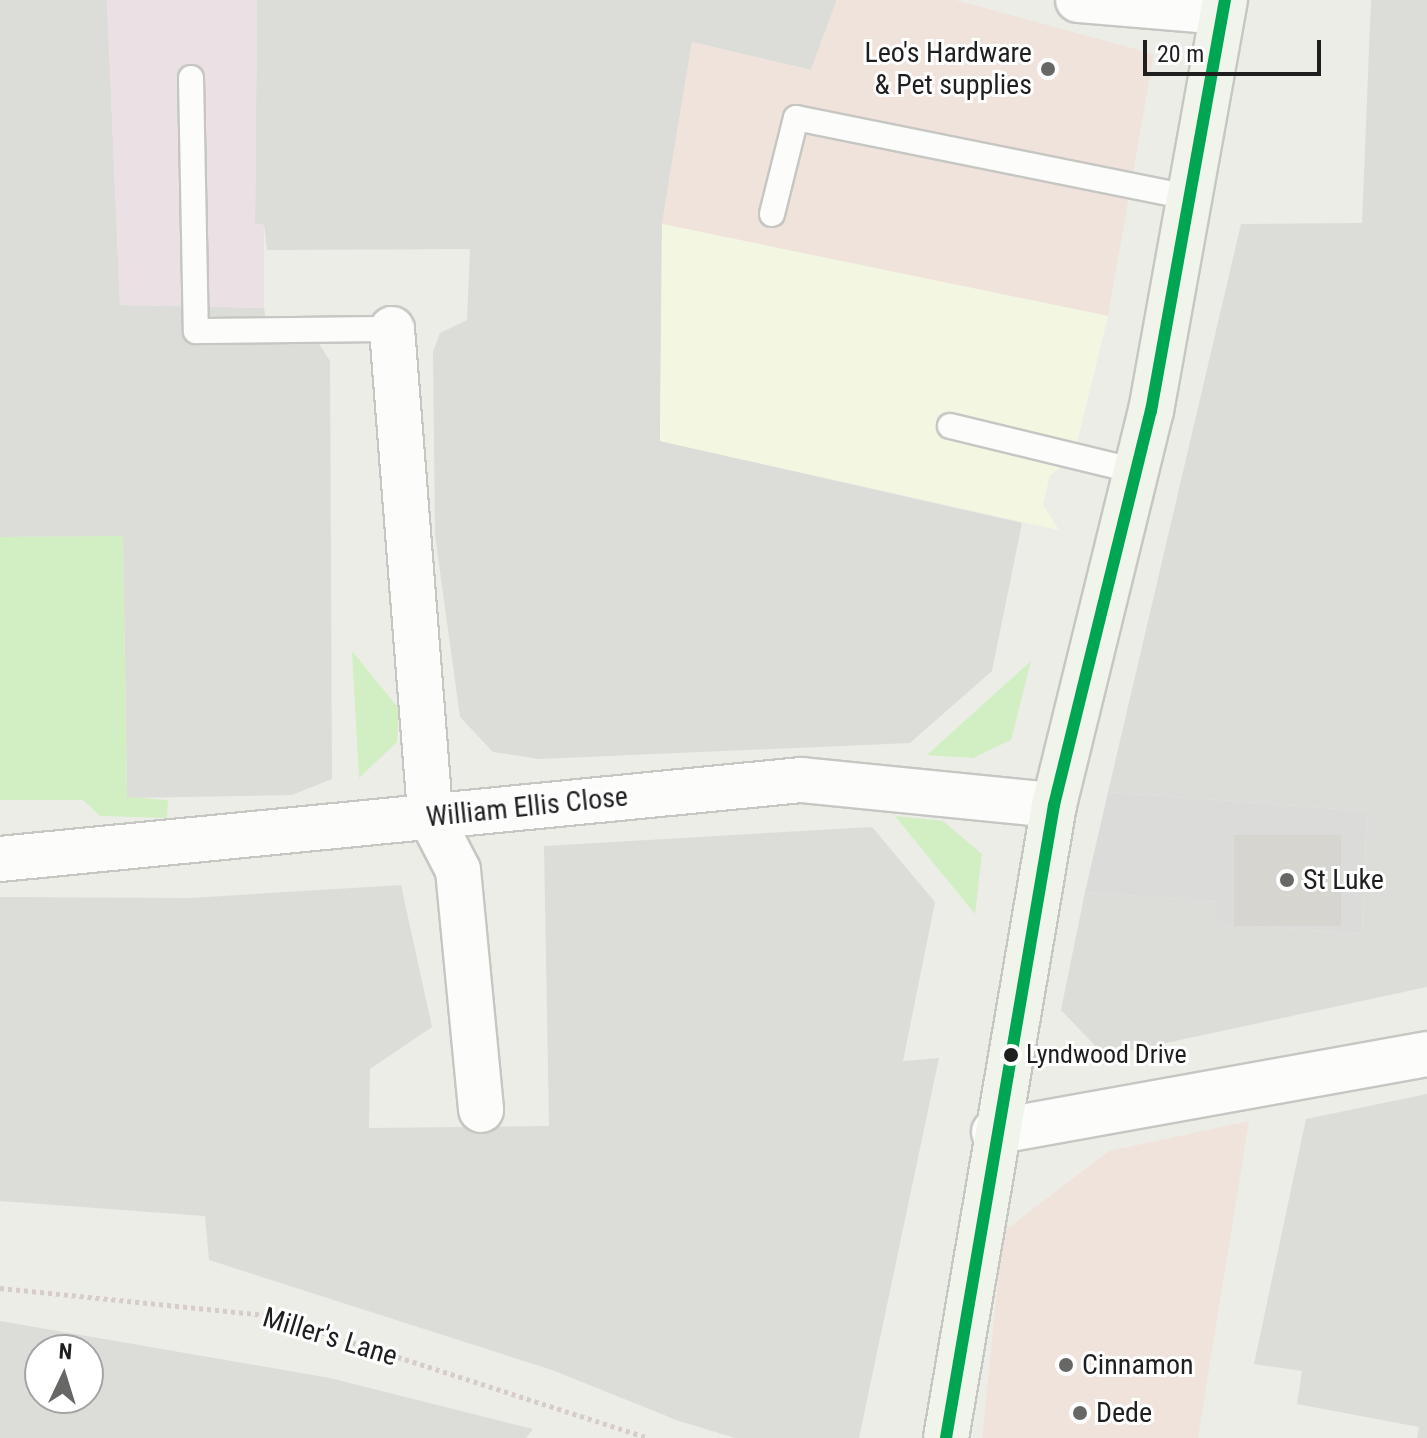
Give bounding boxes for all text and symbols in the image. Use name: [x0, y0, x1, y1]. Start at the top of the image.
scale bar: [1147, 24, 1325, 74]
place label: Leo's Hardware & Pet supplies: [864, 36, 1032, 102]
text: 20 m: [1157, 40, 1204, 68]
marker: Leo's Hardware & Pet supplies: [1039, 60, 1057, 78]
street label: William Ellis Close: [425, 780, 629, 834]
place label: St Luke: [1303, 863, 1384, 897]
marker: St Luke: [1278, 871, 1296, 889]
place label: Lyndwood Drive: [1026, 1039, 1187, 1071]
marker: Lyndwood Drive: [1003, 1047, 1019, 1063]
street label: Miller's Lane: [259, 1301, 401, 1373]
north arrow: [24, 1334, 104, 1414]
text: N: [58, 1339, 73, 1364]
place label: Cinnamon: [1082, 1348, 1194, 1382]
marker: Cinnamon: [1057, 1356, 1075, 1374]
place label: Dede: [1096, 1396, 1152, 1430]
marker: Dede: [1071, 1404, 1089, 1422]

